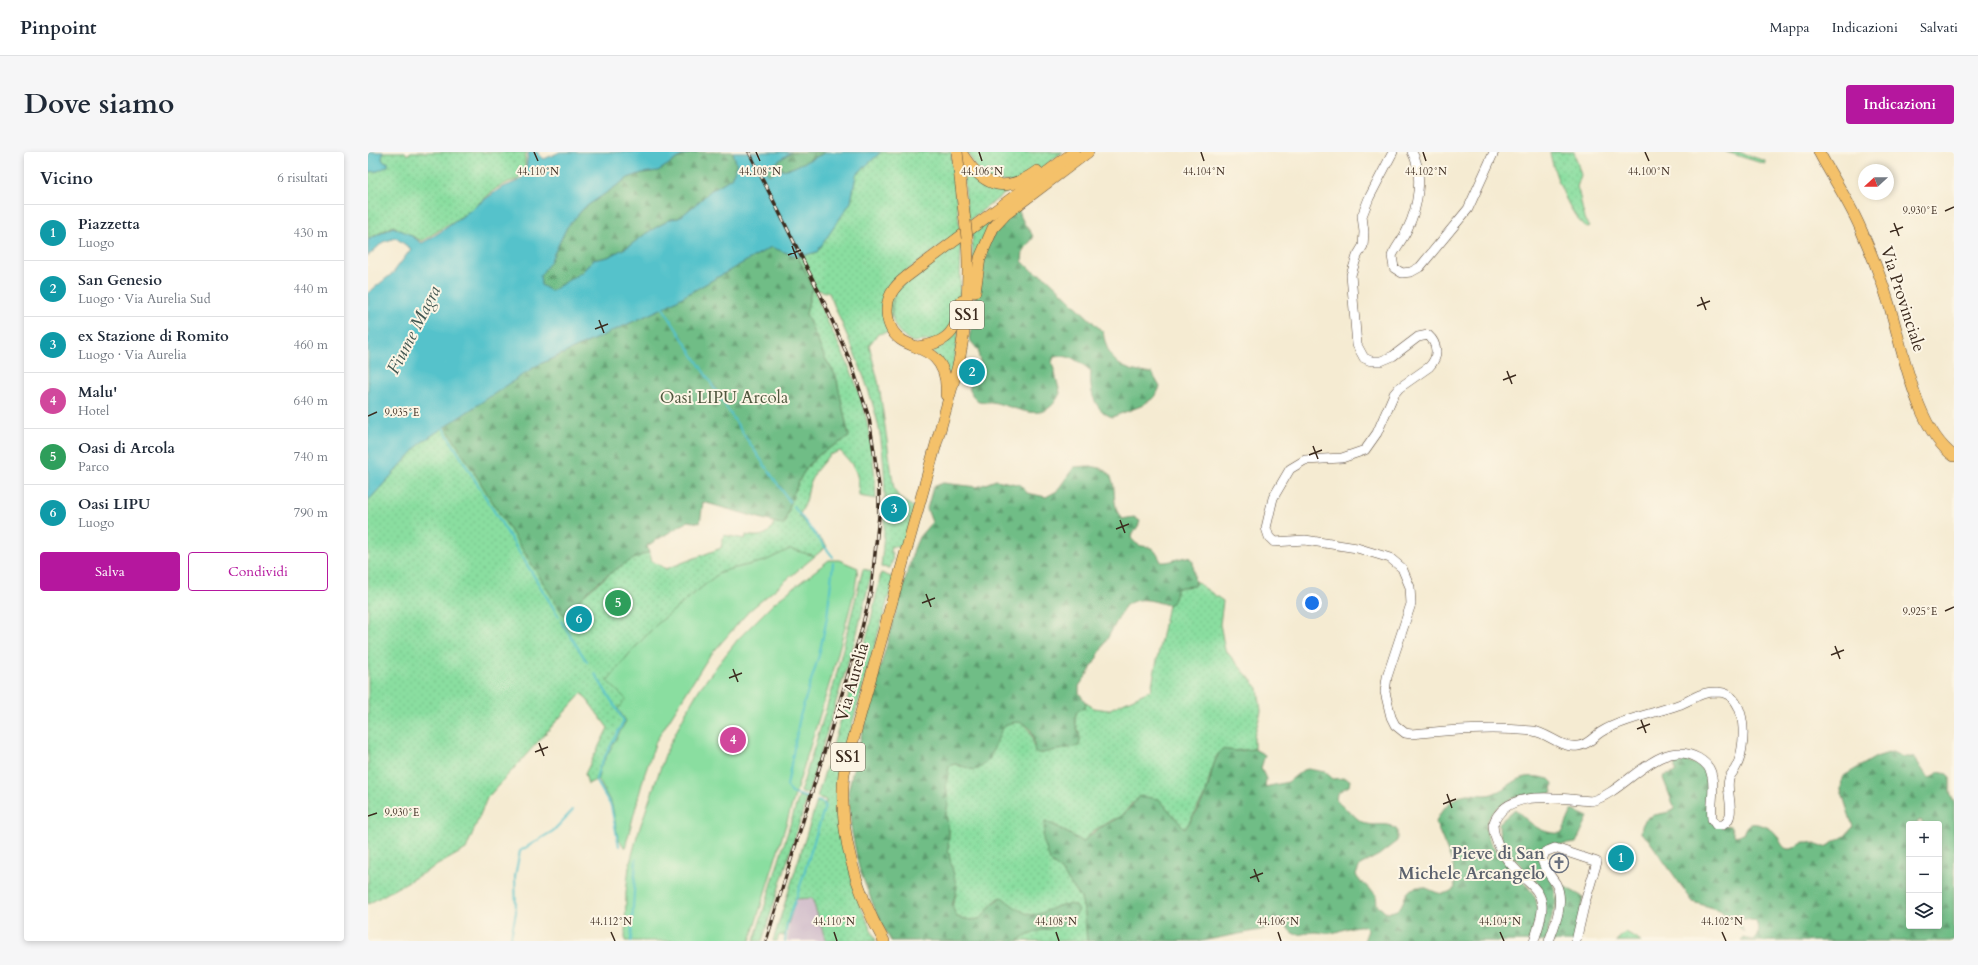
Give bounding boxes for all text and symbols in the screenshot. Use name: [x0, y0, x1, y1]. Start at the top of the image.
text: Pinpoint: [20, 15, 97, 41]
text: Mappa: [1769, 18, 1810, 37]
text: Indicazioni: [1832, 18, 1898, 37]
text: Salvati: [1920, 18, 1958, 37]
text: Dove siamo: [24, 85, 174, 123]
button: Indicazioni: [1846, 85, 1954, 124]
north arrow: [1858, 164, 1894, 200]
text: 44.110°N: [517, 165, 559, 179]
text: 44.108°N: [739, 165, 781, 179]
text: 44.106°N: [961, 165, 1003, 179]
text: 44.104°N: [1183, 165, 1225, 179]
text: 44.102°N: [1405, 165, 1447, 179]
text: 44.100°N: [1628, 165, 1670, 179]
text: Vicino: [40, 167, 93, 190]
text: 6 risultati: [277, 169, 328, 187]
text: 9.930°E: [1903, 204, 1937, 218]
text: Piazzetta: [78, 214, 140, 234]
text: 1: [50, 224, 56, 242]
text: 430 m: [294, 224, 328, 242]
text: Luogo: [78, 234, 114, 252]
street label: Via Provinciale: [1875, 243, 1931, 355]
text: San Genesio: [78, 270, 162, 290]
text: 2: [50, 280, 56, 298]
text: 440 m: [294, 280, 328, 298]
water label: Fiume Magra: [381, 281, 447, 379]
text: Luogo · Via Aurelia Sud: [78, 290, 211, 308]
road number: SS1: [950, 301, 984, 329]
text: ex Stazione di Romito: [78, 326, 229, 346]
text: 3: [50, 336, 56, 354]
text: 460 m: [294, 336, 328, 354]
text: Luogo · Via Aurelia: [78, 346, 187, 364]
pin: 2: [959, 357, 985, 387]
text: Malu': [78, 382, 117, 402]
park label: Oasi LIPU Arcola: [660, 386, 789, 409]
text: 4: [50, 392, 56, 410]
text: 640 m: [294, 392, 328, 410]
text: Hotel: [78, 402, 109, 420]
text: 9.935°E: [385, 406, 419, 420]
text: Oasi di Arcola: [78, 438, 175, 458]
text: 5: [50, 448, 56, 466]
text: 740 m: [294, 448, 328, 466]
text: Parco: [78, 458, 109, 476]
text: Oasi LIPU: [78, 494, 150, 514]
pin: 3: [881, 494, 907, 524]
text: 6: [50, 504, 56, 522]
text: 790 m: [294, 504, 328, 522]
text: Luogo: [78, 514, 114, 532]
button: Salva: [40, 552, 180, 591]
button: Condividi: [188, 552, 328, 591]
pin: 5: [605, 588, 631, 618]
your location: [1302, 593, 1322, 613]
pin: 6: [566, 604, 592, 634]
text: 9.925°E: [1903, 605, 1937, 619]
street label: Via Aurelia: [830, 639, 874, 724]
pin: 4: [720, 725, 746, 755]
road number: SS1: [831, 743, 865, 771]
text: 9.930°E: [385, 806, 419, 820]
map controls: [1906, 821, 1942, 929]
button: +: [1906, 821, 1942, 857]
place label: Pieve di San Michele Arcangelo: [1398, 842, 1545, 885]
pin: 1: [1608, 843, 1634, 873]
church icon: Pieve di San Michele Arcangelo: [1548, 852, 1570, 874]
button: −: [1906, 857, 1942, 893]
button: layers: [1906, 893, 1942, 929]
text: 44.112°N: [590, 915, 632, 929]
text: 44.110°N: [813, 915, 855, 929]
text: 44.108°N: [1035, 915, 1077, 929]
text: 44.106°N: [1257, 915, 1299, 929]
text: 44.104°N: [1479, 915, 1521, 929]
text: 44.102°N: [1701, 915, 1743, 929]

